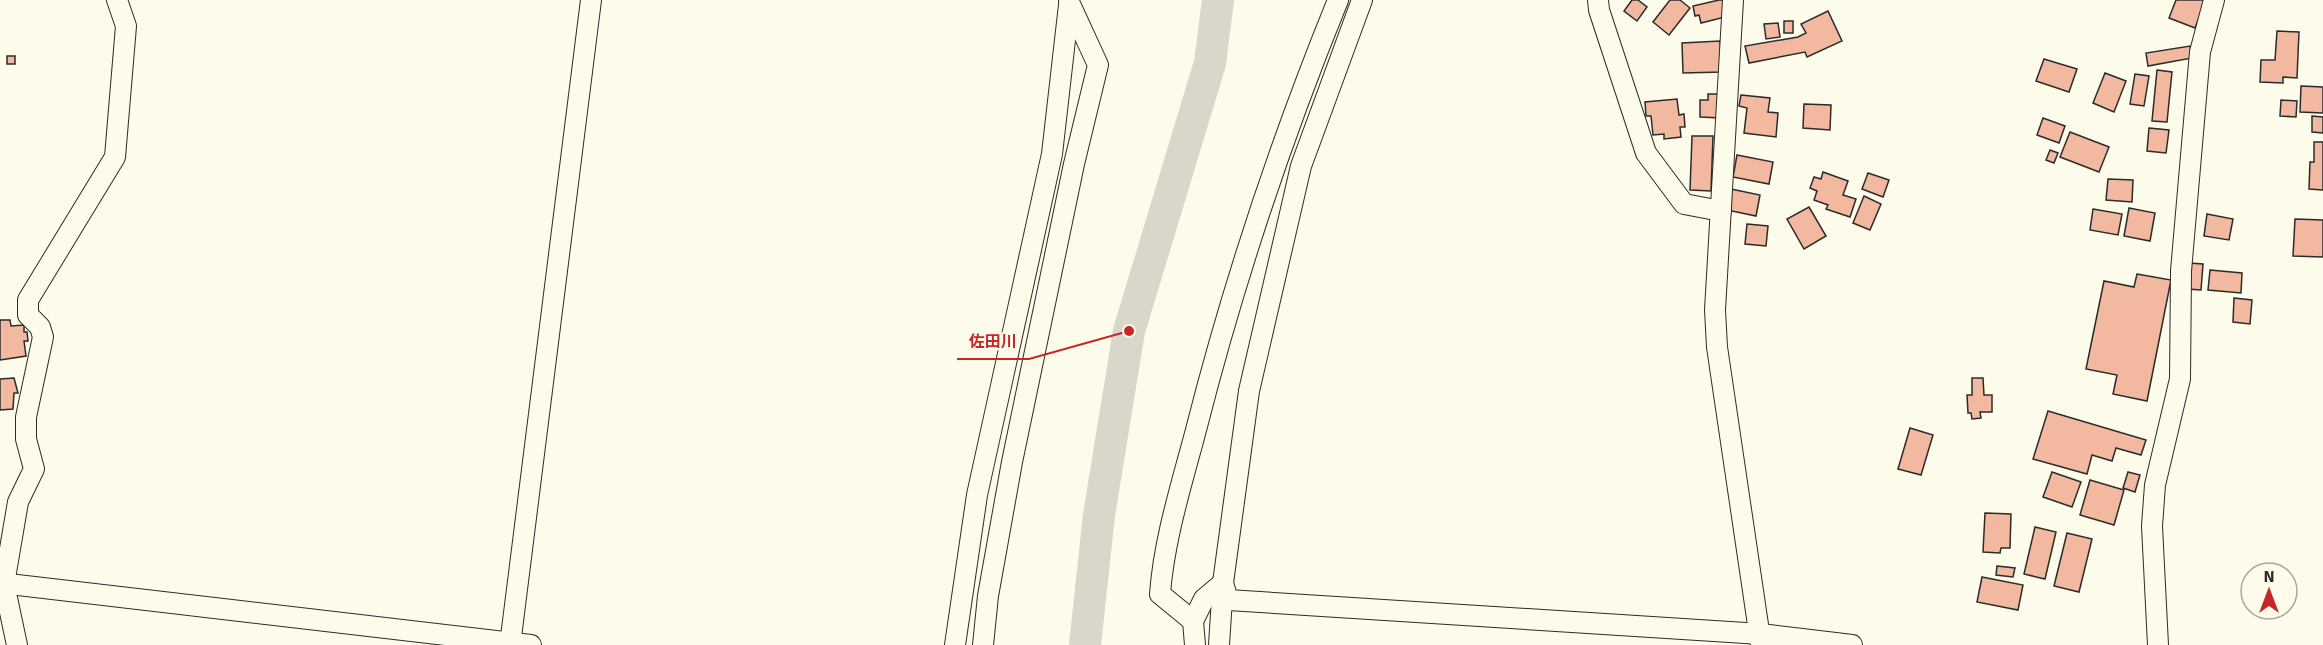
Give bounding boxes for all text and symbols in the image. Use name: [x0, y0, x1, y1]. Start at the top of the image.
callout: 佐田川: [957, 325, 1029, 359]
text: 佐田川: [968, 332, 1017, 352]
north arrow: [2239, 561, 2299, 621]
text: N: [2263, 567, 2275, 587]

